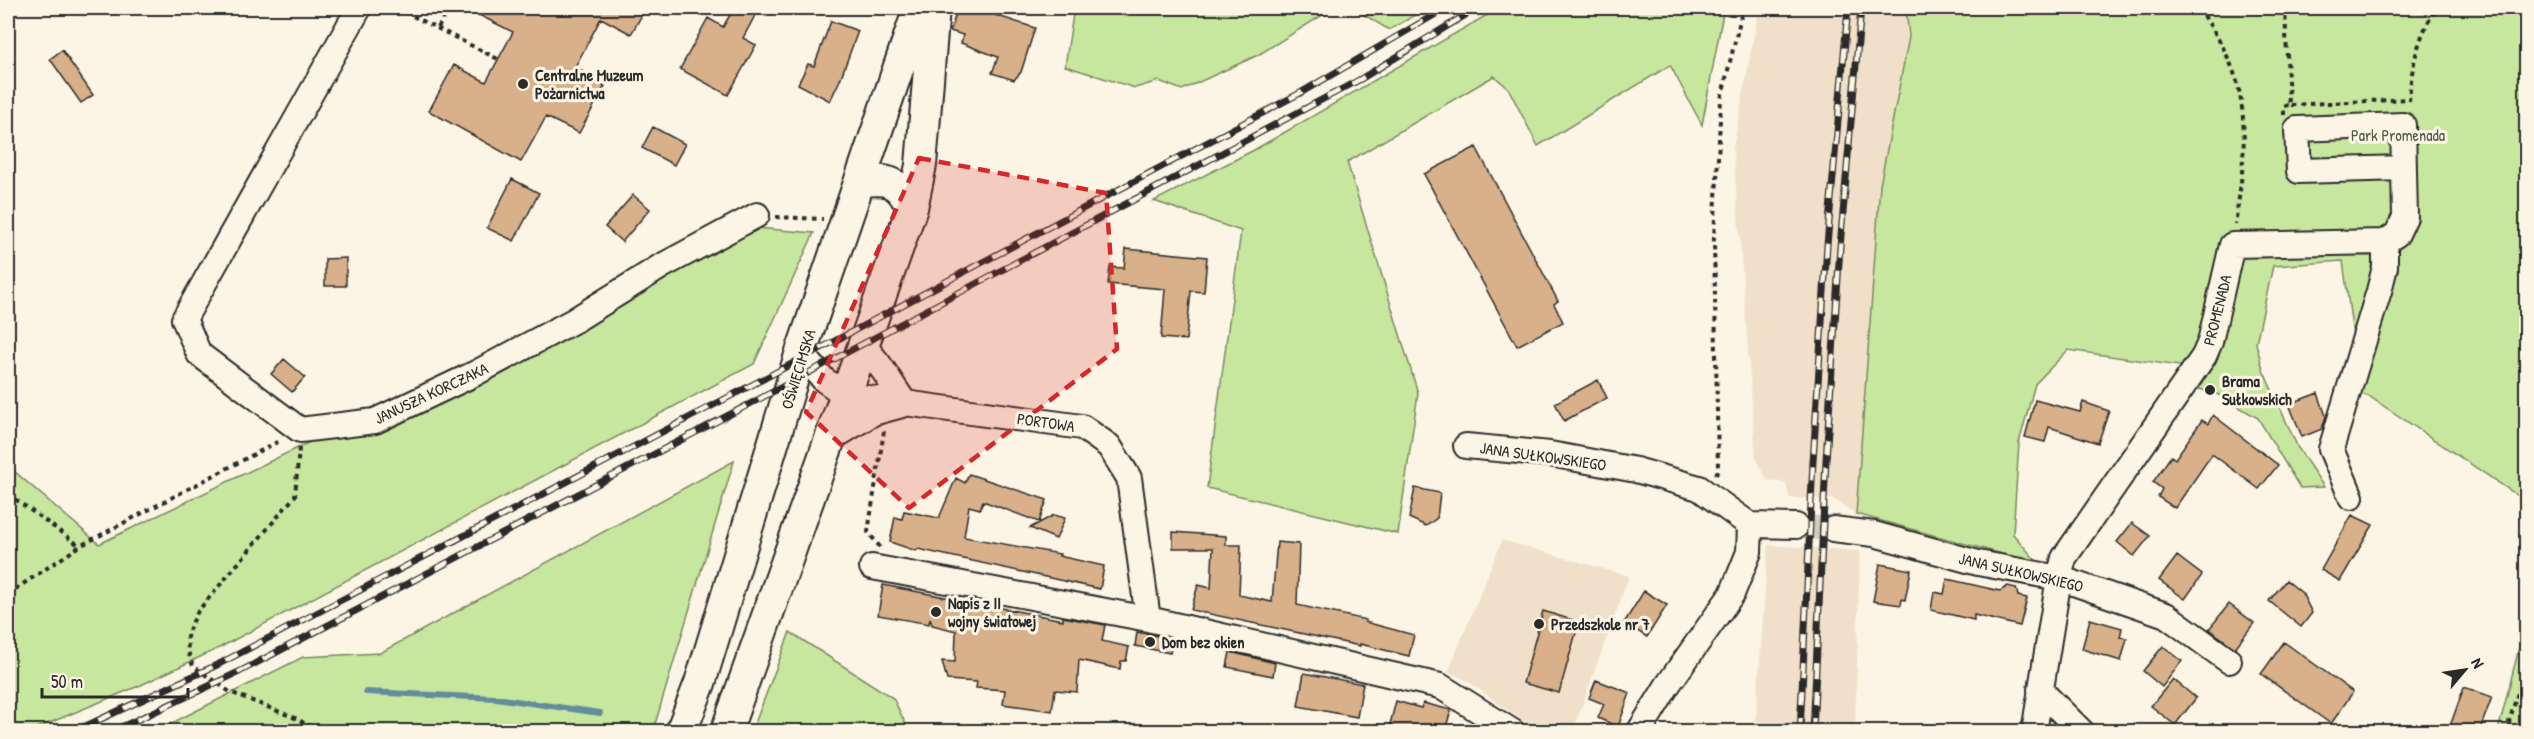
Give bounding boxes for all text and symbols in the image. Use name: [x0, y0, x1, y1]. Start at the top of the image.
place label: Centralne Muzeum Pożarnictwa: [535, 64, 643, 104]
marker: Centralne Muzeum Pożarnictwa: [516, 77, 530, 91]
park label: Park Promenada: [2351, 124, 2445, 146]
street label: PROMENADA: [2198, 272, 2236, 348]
street label: OŚWIĘCIMSKA: [775, 326, 821, 412]
street label: JANUSZA KORCZAKA: [370, 357, 492, 429]
place label: Brama Sułkowskich: [2222, 370, 2292, 410]
marker: Brama Sułkowskich: [2203, 383, 2217, 397]
street label: PORTOWA: [1016, 407, 1076, 437]
street label: JANA SUŁKOWSKIEGO: [1478, 436, 1608, 476]
street label: JANA SUŁKOWSKIEGO: [1957, 547, 2086, 597]
place label: Napis z II wojny światowej: [948, 592, 1036, 633]
marker: Napis z II wojny światowej: [929, 605, 943, 619]
place label: Przedszkole nr 7: [1551, 613, 1650, 635]
marker: Przedszkole nr 7: [1532, 617, 1546, 631]
place label: Dom bez okien: [1162, 631, 1244, 653]
marker: Dom bez okien: [1143, 635, 1157, 649]
north arrow: [2435, 640, 2495, 700]
text: N: [2466, 654, 2490, 672]
scale bar: [42, 661, 188, 699]
text: 50 m: [51, 669, 83, 694]

